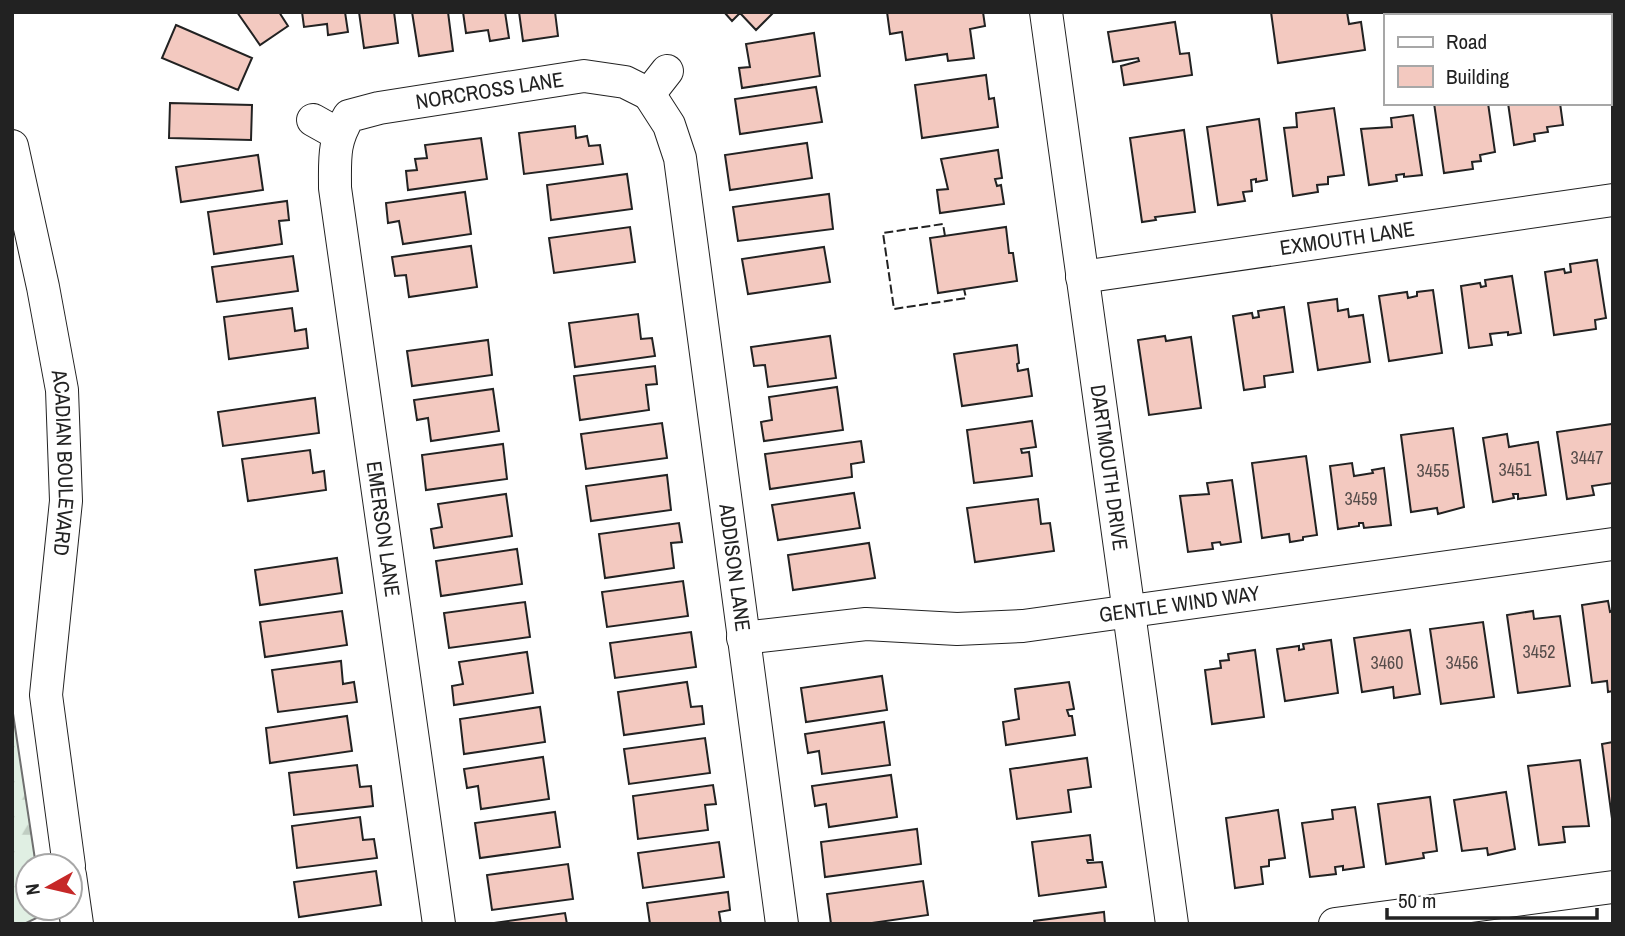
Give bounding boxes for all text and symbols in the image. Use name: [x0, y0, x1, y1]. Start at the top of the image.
legend: [1384, 14, 1611, 105]
text: Road: [1446, 27, 1487, 56]
text: Building: [1446, 62, 1510, 91]
street label: NORCROSS LANE: [414, 64, 566, 116]
street label: EXMOUTH LANE: [1278, 214, 1417, 262]
street label: ACADIAN BOULEVARD: [44, 366, 81, 557]
street label: DARTMOUTH DRIVE: [1084, 383, 1135, 552]
house number: 3447: [1571, 445, 1603, 470]
house number: 3451: [1499, 457, 1532, 482]
house number: 3455: [1417, 458, 1449, 483]
street label: EMERSON LANE: [360, 459, 407, 599]
house number: 3459: [1345, 486, 1377, 511]
street label: ADDISON LANE: [712, 501, 758, 633]
street label: GENTLE WIND WAY: [1097, 578, 1262, 629]
house number: 3452: [1523, 639, 1555, 664]
house number: 3460: [1371, 650, 1403, 675]
house number: 3456: [1446, 650, 1478, 675]
north arrow: [14, 852, 84, 922]
scale bar: [1387, 876, 1597, 920]
text: N: [19, 882, 46, 897]
text: 50 m: [1398, 886, 1436, 915]

